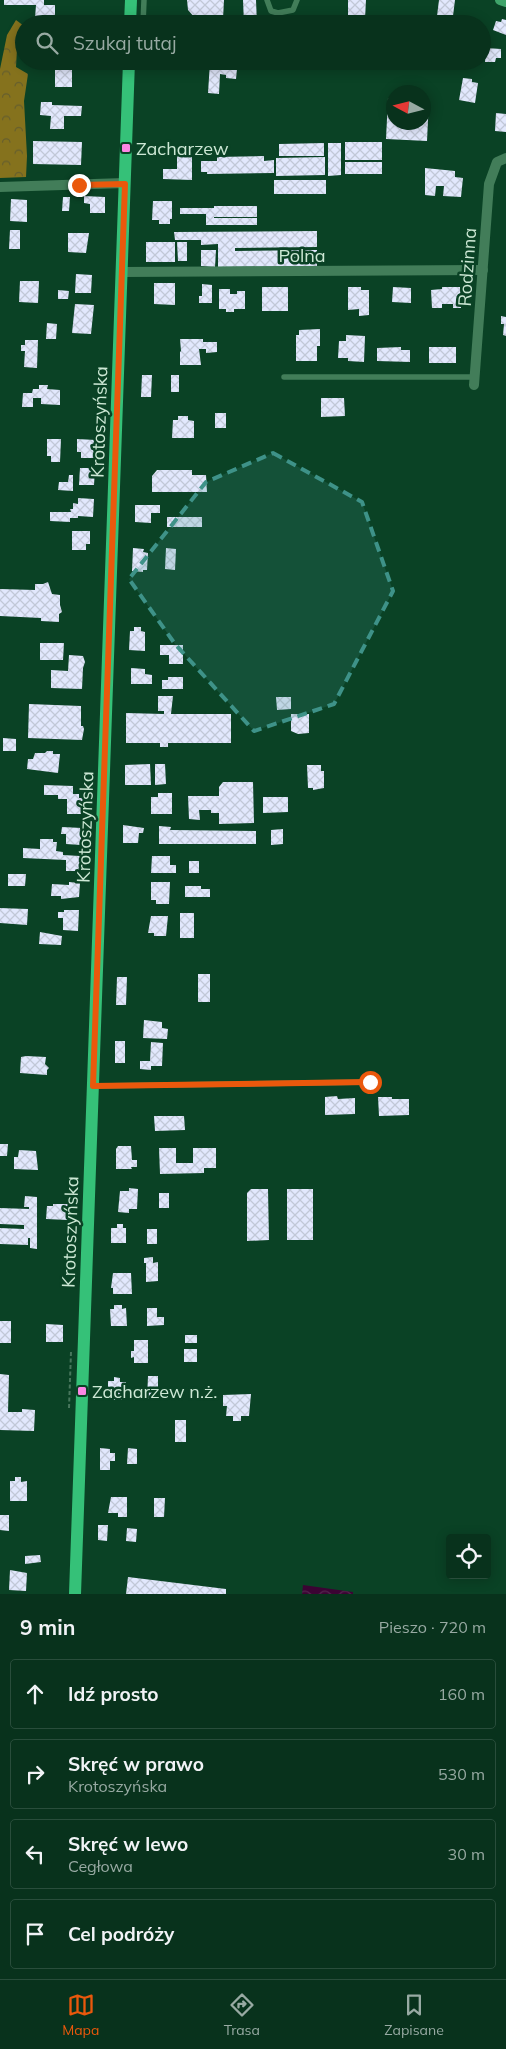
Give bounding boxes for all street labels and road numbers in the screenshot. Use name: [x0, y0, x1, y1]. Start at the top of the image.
street label: Rodzinna: [453, 227, 481, 307]
street label: Polna: [278, 244, 326, 267]
street label: Krotoszyńska: [86, 366, 112, 478]
street label: Krotoszyńska: [72, 771, 98, 883]
street label: Krotoszyńska: [57, 1176, 83, 1288]

